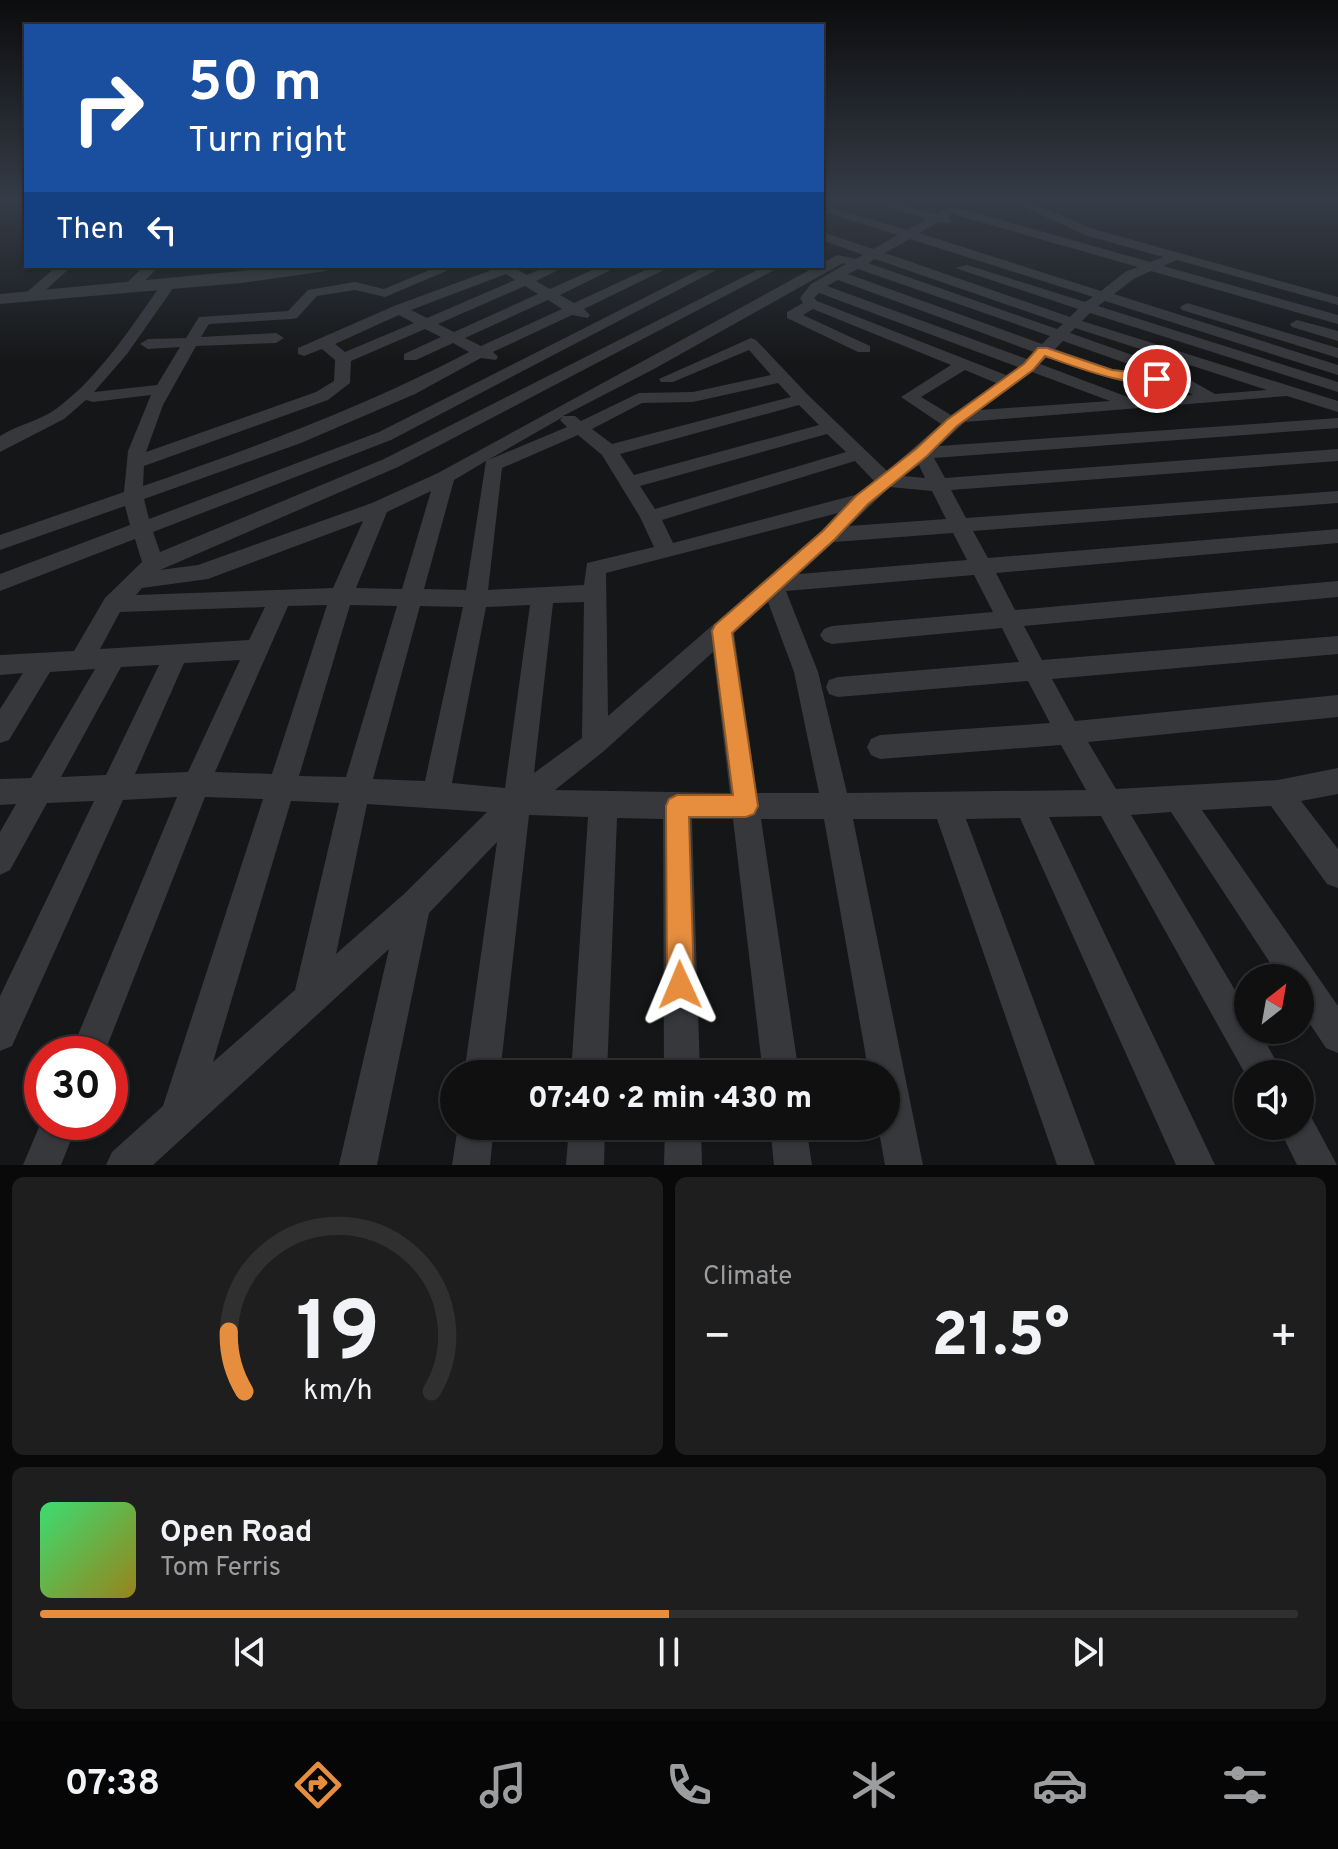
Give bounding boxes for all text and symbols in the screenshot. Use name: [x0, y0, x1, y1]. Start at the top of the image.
text: 50 m: [188, 50, 322, 120]
icon: right: [56, 56, 160, 160]
text: Turn right: [188, 119, 347, 165]
icon: left: [140, 208, 184, 252]
text: Then: [56, 212, 124, 249]
pin: [1123, 345, 1191, 413]
icon: arrive: [1135, 357, 1179, 401]
position arrow: [638, 943, 722, 1027]
north arrow: [1234, 964, 1314, 1044]
map controls: [1234, 964, 1314, 1140]
speed limit sign: 30: [24, 1036, 128, 1140]
button: sound: [1234, 1060, 1314, 1140]
text: 07:40 · 2 min · 430 m: [528, 1081, 812, 1118]
text: Climate: [703, 1261, 792, 1294]
text: 19: [295, 1285, 380, 1390]
text: 21.5°: [931, 1301, 1070, 1377]
text: −: [703, 1311, 731, 1367]
text: +: [1270, 1311, 1298, 1367]
text: km/h: [303, 1374, 372, 1410]
text: Open Road: [160, 1515, 312, 1552]
text: Tom Ferris: [160, 1552, 281, 1585]
icon: previous: [228, 1630, 272, 1674]
icon: pause: [647, 1630, 691, 1674]
icon: next: [1066, 1630, 1110, 1674]
icon: directions: [290, 1757, 346, 1813]
icon: music: [475, 1757, 531, 1813]
icon: phone: [661, 1757, 717, 1813]
icon: climate: [846, 1757, 902, 1813]
icon: car: [1032, 1757, 1088, 1813]
icon: filters: [1217, 1757, 1273, 1813]
text: 07:38: [65, 1762, 160, 1808]

